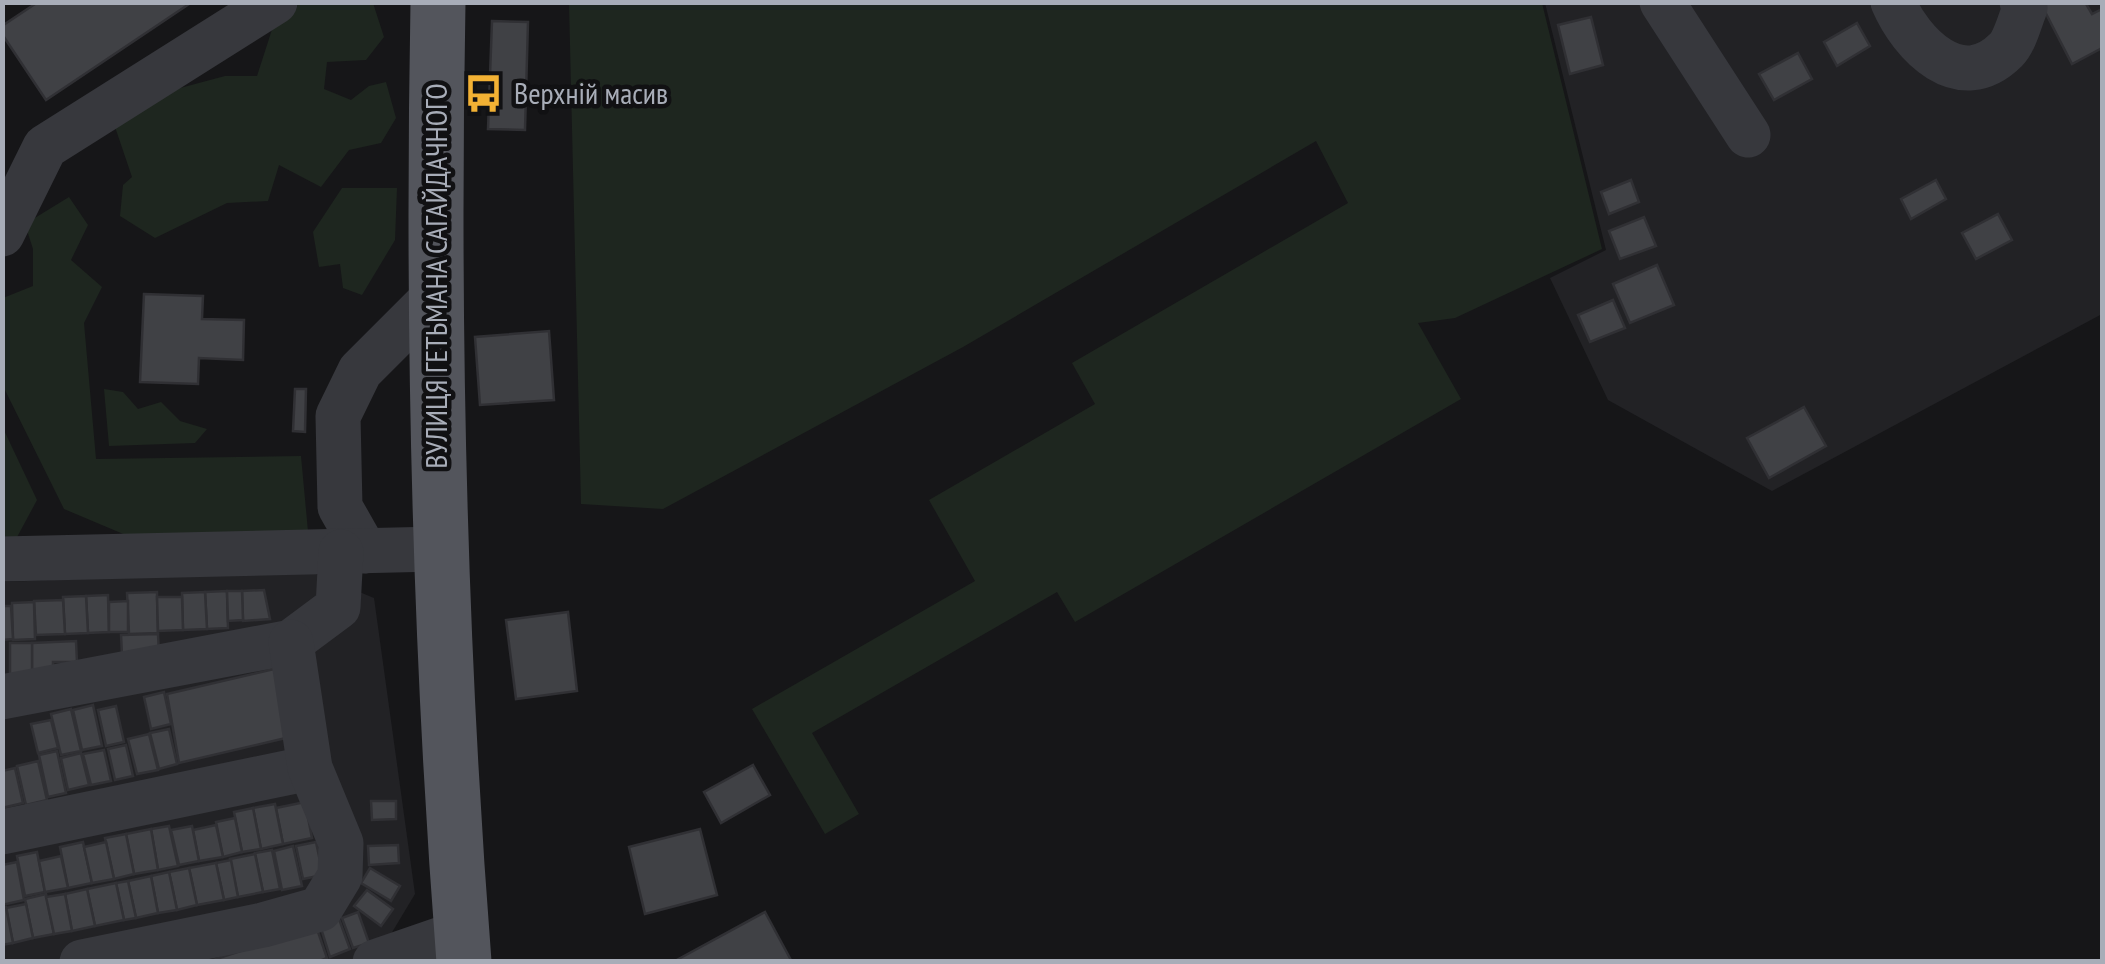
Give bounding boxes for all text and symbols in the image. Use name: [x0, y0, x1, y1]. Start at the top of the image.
bus stop icon: Верхній масив: [463, 73, 505, 115]
place label: Верхній масив: [514, 73, 668, 112]
street label: ВУЛИЦЯ ГЕТЬМАНА САГАЙДАЧНОГО: [416, 83, 455, 469]

